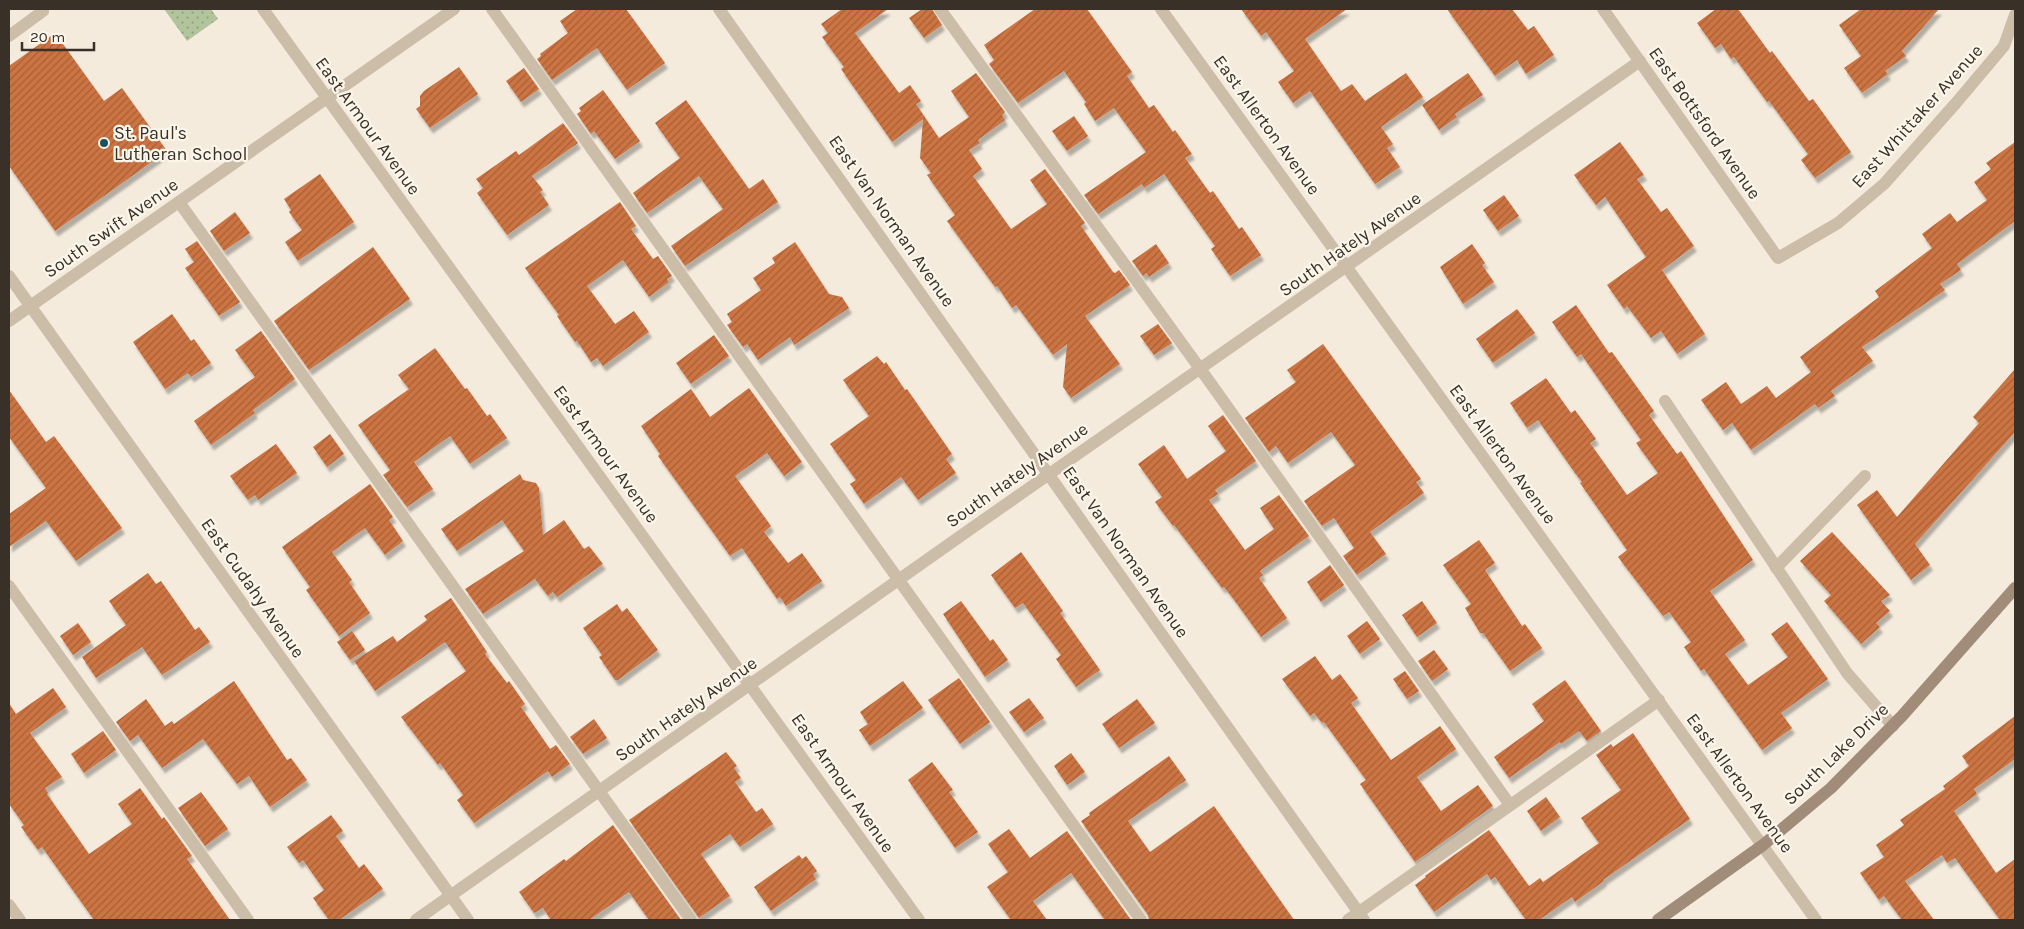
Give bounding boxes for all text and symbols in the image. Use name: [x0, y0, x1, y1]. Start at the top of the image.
scale bar: [22, 20, 95, 52]
text: 20 m: [30, 28, 65, 46]
street label: East Whittaker Avenue: [1847, 40, 1987, 192]
street label: East Bottsford Avenue: [1644, 43, 1766, 203]
street label: East Allerton Avenue: [1209, 51, 1325, 199]
street label: East Armour Avenue: [311, 53, 425, 199]
place label: St. Paul's Lutheran School: [114, 122, 248, 165]
street label: East Van Norman Avenue: [824, 131, 960, 311]
marker: St. Paul's Lutheran School: [98, 137, 110, 149]
street label: South Swift Avenue: [39, 173, 183, 283]
street label: South Hately Avenue: [1275, 187, 1425, 301]
street label: East Allerton Avenue: [1445, 380, 1561, 528]
street label: East Armour Avenue: [549, 381, 663, 527]
street label: South Hately Avenue: [942, 418, 1092, 532]
street label: East Van Norman Avenue: [1058, 462, 1194, 642]
street label: East Cudahy Avenue: [196, 514, 310, 662]
street label: South Hately Avenue: [611, 652, 761, 766]
street label: South Lake Drive: [1779, 698, 1893, 810]
street label: East Armour Avenue: [787, 709, 899, 857]
street label: East Allerton Avenue: [1682, 709, 1798, 857]

